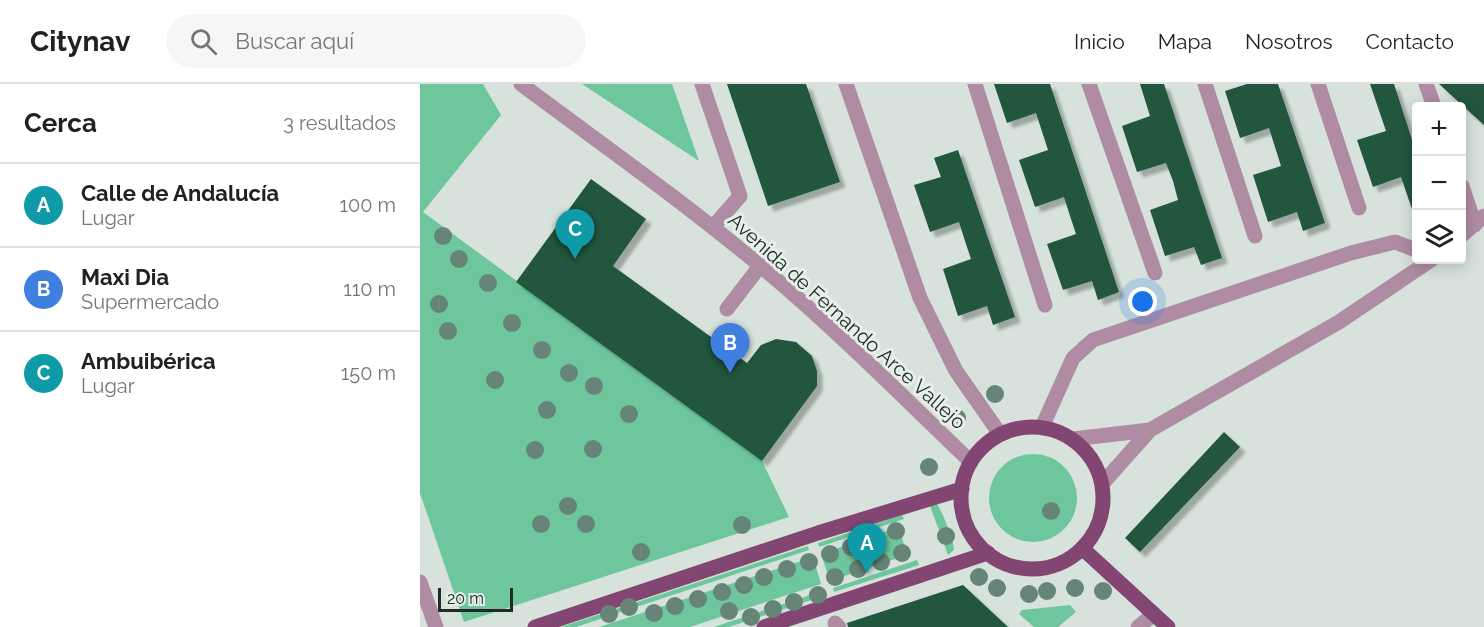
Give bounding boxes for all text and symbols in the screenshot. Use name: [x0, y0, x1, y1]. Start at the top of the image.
search box: [166, 14, 586, 68]
text: Citynav: [30, 25, 130, 58]
icon: search: [187, 25, 220, 58]
text: Buscar aquí: [235, 28, 354, 54]
text: Inicio: [1074, 29, 1125, 54]
text: Mapa: [1158, 29, 1212, 54]
text: Nosotros: [1245, 29, 1333, 54]
text: Contacto: [1366, 29, 1454, 54]
map controls: [1412, 102, 1466, 264]
button: +: [1412, 102, 1466, 156]
text: Cerca: [24, 108, 97, 138]
text: 3 resultados: [283, 111, 396, 135]
button: −: [1412, 156, 1466, 210]
text: Calle de Andalucía: [81, 180, 279, 206]
text: A: [37, 193, 50, 217]
text: 100 m: [339, 193, 396, 217]
text: Lugar: [81, 206, 135, 230]
street label: Avenida de Fernando Arce Vallejo: [723, 208, 971, 434]
pin: C: [556, 210, 594, 259]
button: layers: [1412, 210, 1466, 264]
text: Maxi Dia: [81, 264, 169, 290]
text: B: [37, 277, 50, 301]
text: 110 m: [343, 277, 396, 301]
your location: [1128, 287, 1157, 316]
text: Supermercado: [81, 290, 219, 314]
pin: B: [710, 324, 750, 373]
text: Ambuibérica: [81, 348, 216, 374]
text: C: [37, 361, 50, 385]
text: 150 m: [341, 361, 396, 385]
text: Lugar: [81, 374, 135, 398]
pin: A: [848, 524, 886, 573]
scale bar: [438, 585, 513, 612]
text: 20 m: [447, 589, 484, 608]

